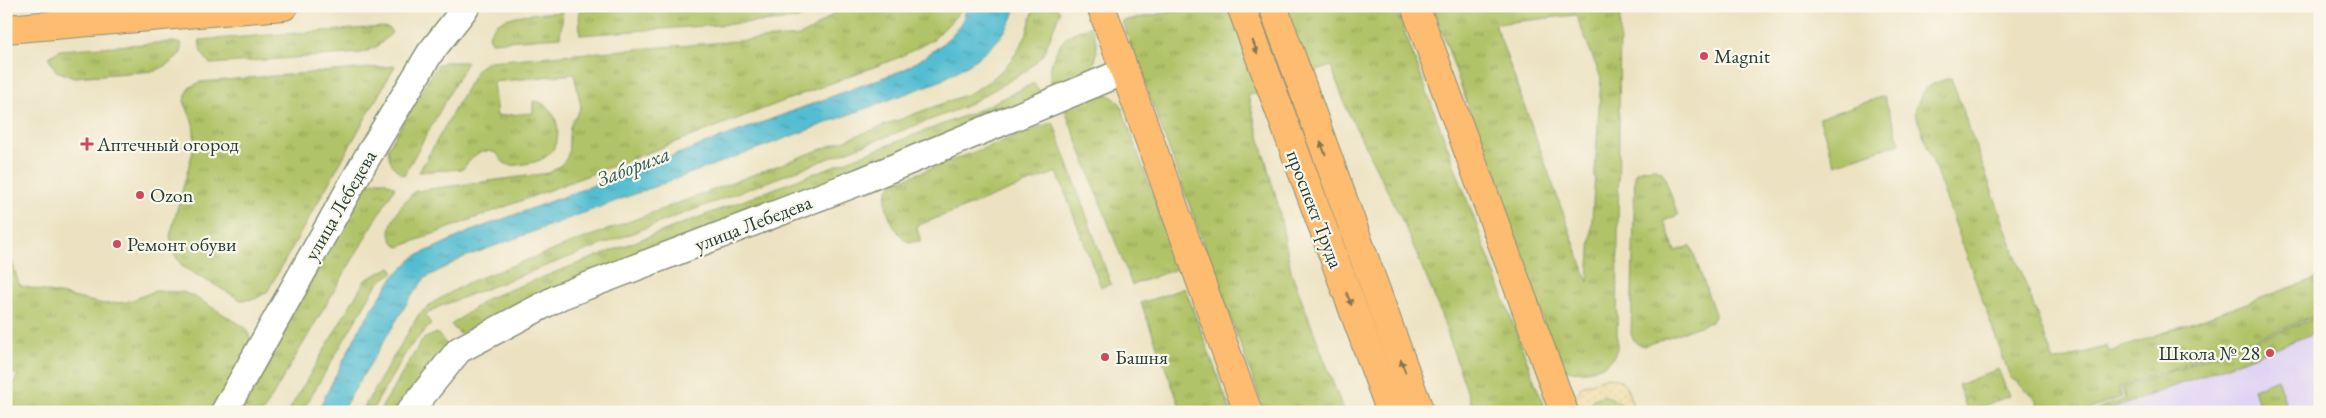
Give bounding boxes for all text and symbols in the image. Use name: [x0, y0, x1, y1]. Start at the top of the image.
one-way arrow: [1251, 40, 1259, 55]
place label: Magnit: [1714, 43, 1771, 69]
marker: Magnit: [1698, 50, 1710, 62]
place label: Аптечный огород: [96, 131, 239, 157]
marker: Аптечный огород: [81, 138, 93, 150]
water label: Забориха: [592, 140, 674, 192]
one-way arrow: [1319, 140, 1327, 155]
street label: улица Лебедева: [298, 145, 382, 265]
street label: проспект Труда: [1281, 146, 1349, 272]
place label: Ozon: [150, 182, 194, 208]
marker: Ozon: [134, 189, 146, 201]
street label: улица Лебедева: [691, 189, 815, 257]
place label: Ремонт обуви: [127, 231, 237, 257]
marker: Ремонт обуви: [111, 238, 123, 250]
one-way arrow: [1346, 292, 1353, 307]
place label: Школа № 28: [2159, 340, 2260, 366]
place label: Башня: [1115, 344, 1168, 370]
marker: Школа № 28: [2264, 347, 2276, 359]
marker: Башня: [1099, 351, 1111, 363]
one-way arrow: [1399, 358, 1407, 373]

